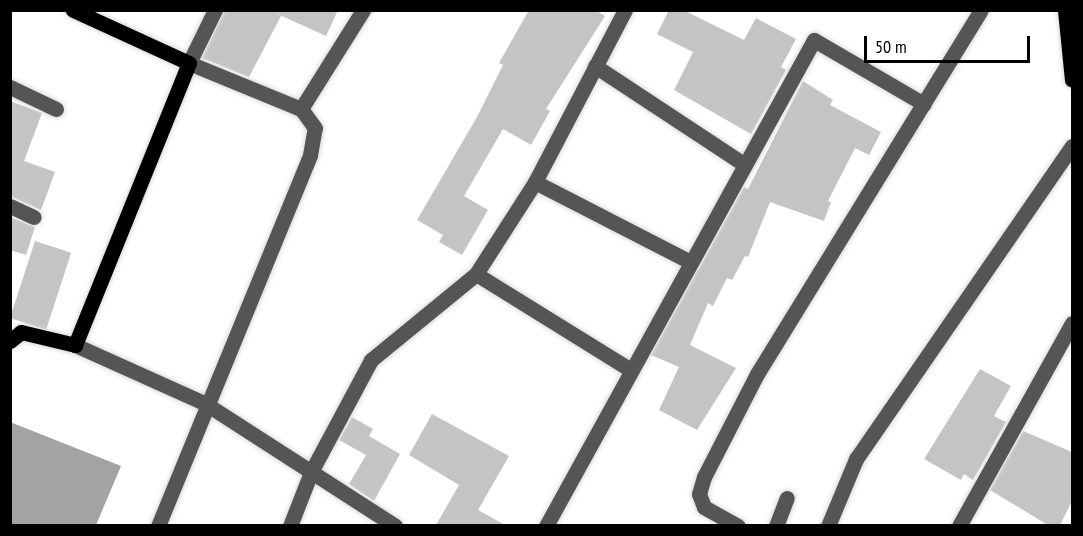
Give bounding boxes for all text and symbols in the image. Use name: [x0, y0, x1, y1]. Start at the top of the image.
scale bar: [867, 24, 1034, 62]
text: 50 m: [875, 35, 907, 58]

